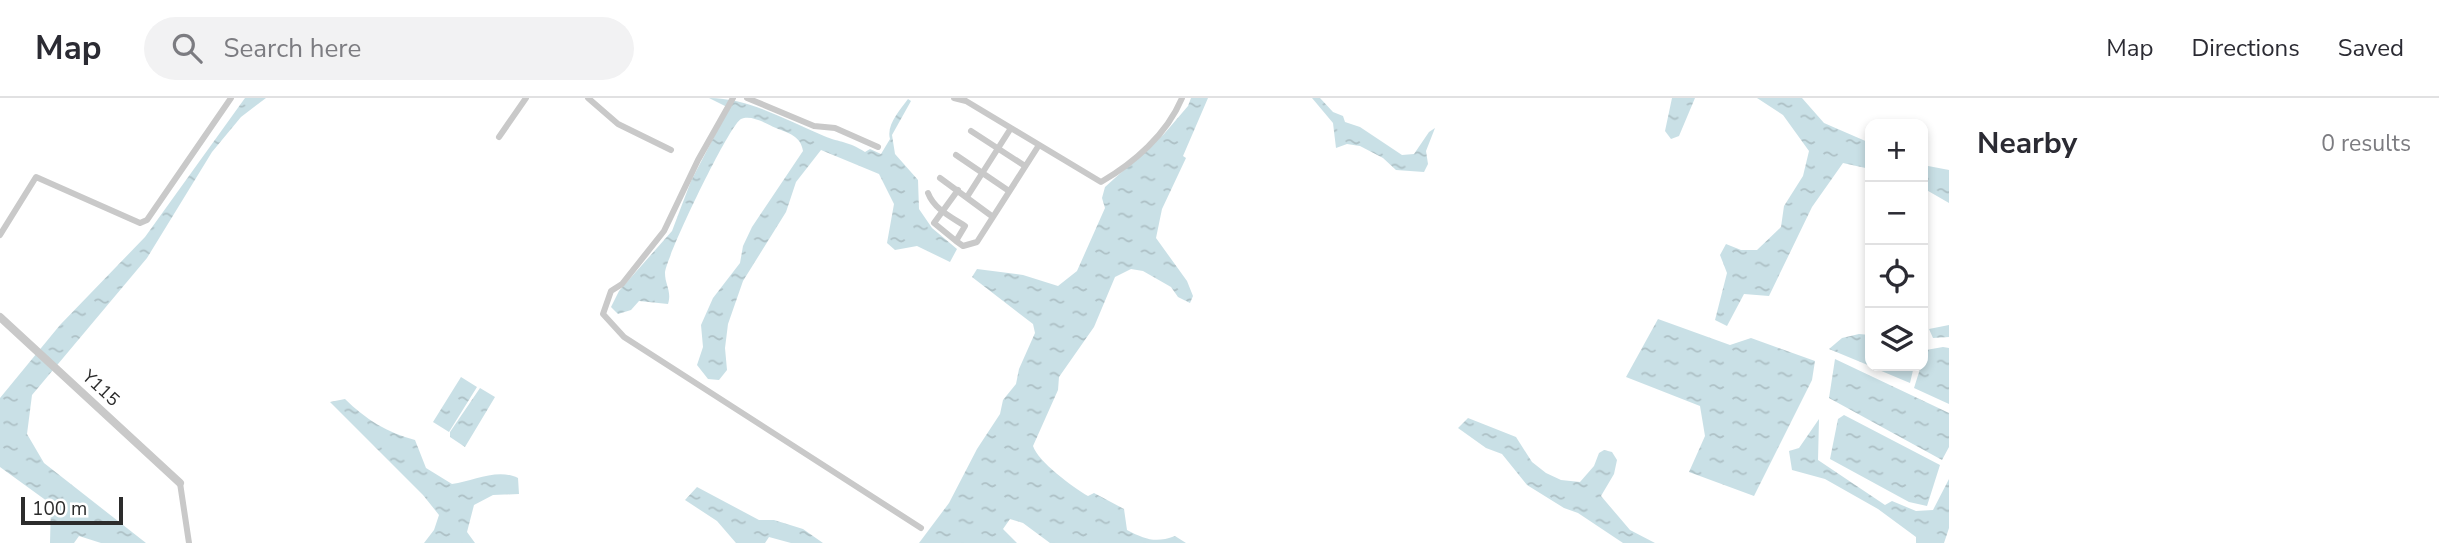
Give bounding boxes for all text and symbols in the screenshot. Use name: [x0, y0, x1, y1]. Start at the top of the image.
search box: [144, 17, 634, 80]
text: Map: [35, 26, 102, 71]
icon: search: [168, 29, 206, 67]
text: Search here: [224, 31, 361, 66]
text: Map: [2106, 32, 2153, 64]
text: Directions: [2191, 32, 2300, 64]
text: Saved: [2338, 32, 2404, 64]
map controls: [1865, 119, 1928, 371]
button: +: [1865, 119, 1928, 182]
text: Nearby: [1977, 123, 2077, 164]
text: 0 results: [2321, 128, 2411, 159]
button: −: [1865, 182, 1928, 245]
button: locate: [1865, 245, 1928, 308]
button: layers: [1865, 308, 1928, 371]
street label: Y115: [76, 364, 125, 411]
scale bar: [21, 494, 122, 526]
text: 100 m: [32, 496, 87, 522]

